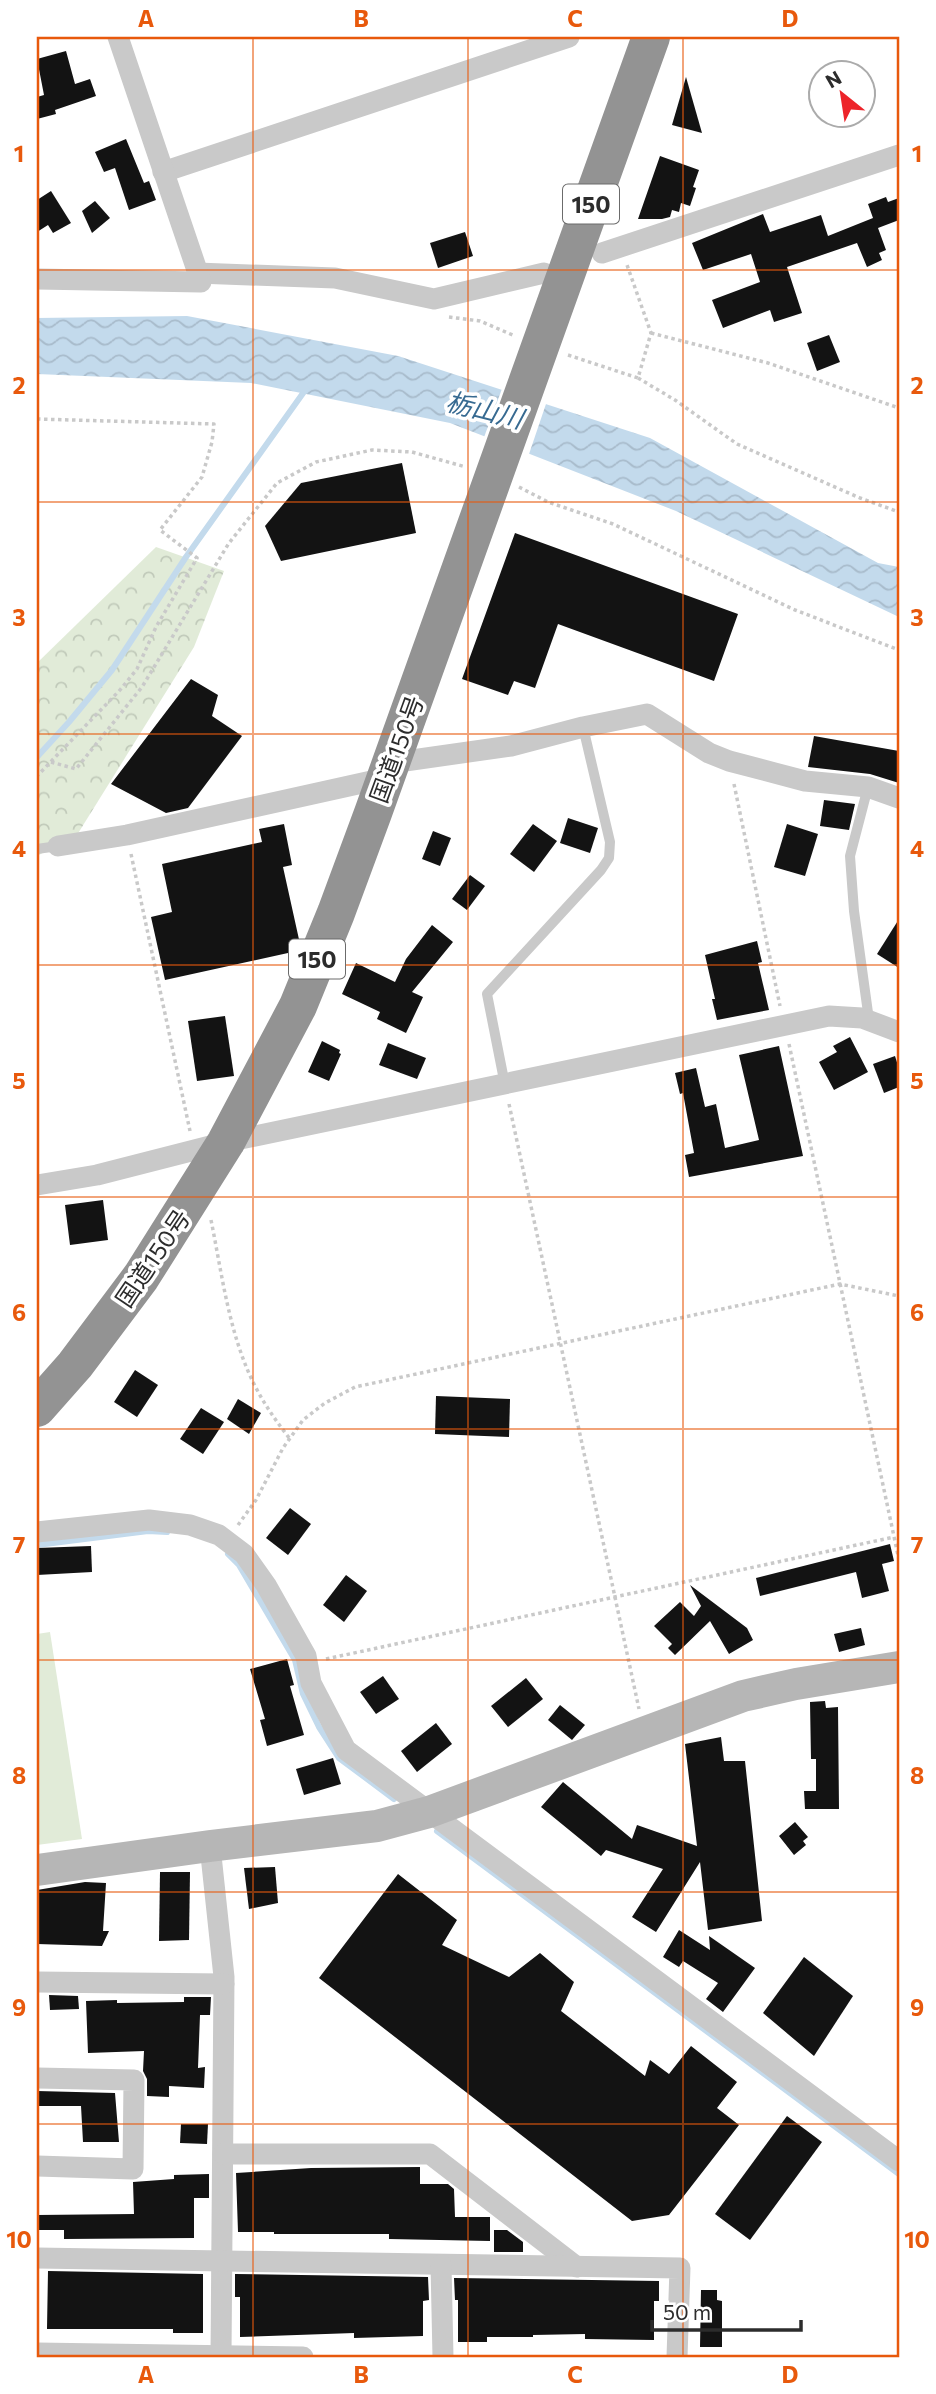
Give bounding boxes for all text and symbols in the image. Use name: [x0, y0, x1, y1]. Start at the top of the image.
text: A: [138, 4, 155, 32]
text: B: [353, 4, 369, 32]
text: C: [567, 4, 583, 32]
text: D: [782, 4, 799, 32]
north arrow: [806, 60, 876, 130]
text: N: [821, 65, 845, 92]
text: 1: [14, 139, 24, 167]
text: 1: [912, 139, 922, 167]
road number: 150: [563, 184, 619, 224]
text: 2: [12, 371, 26, 399]
text: 2: [910, 371, 924, 399]
water label: 栃山川: [443, 385, 529, 434]
text: 3: [12, 603, 26, 631]
text: 3: [910, 603, 924, 631]
street label: 国道150号: [363, 692, 429, 806]
text: 4: [12, 834, 26, 862]
text: 4: [910, 834, 924, 862]
road number: 150: [289, 940, 345, 978]
text: 5: [12, 1066, 26, 1094]
text: 5: [910, 1066, 924, 1094]
street label: 国道150号: [109, 1204, 195, 1312]
text: 6: [12, 1298, 26, 1326]
text: 6: [910, 1298, 924, 1326]
text: 7: [13, 1530, 25, 1558]
text: 7: [911, 1530, 923, 1558]
text: 8: [12, 1761, 26, 1789]
text: 8: [910, 1761, 924, 1789]
text: 9: [12, 1993, 26, 2021]
text: 9: [910, 1993, 924, 2021]
text: 10: [6, 2225, 32, 2253]
text: 10: [904, 2225, 930, 2253]
scale bar: [652, 2289, 801, 2333]
text: 50 m: [663, 2299, 711, 2324]
text: A: [138, 2360, 155, 2388]
text: B: [353, 2360, 369, 2388]
text: C: [567, 2360, 583, 2388]
text: D: [782, 2360, 799, 2388]

